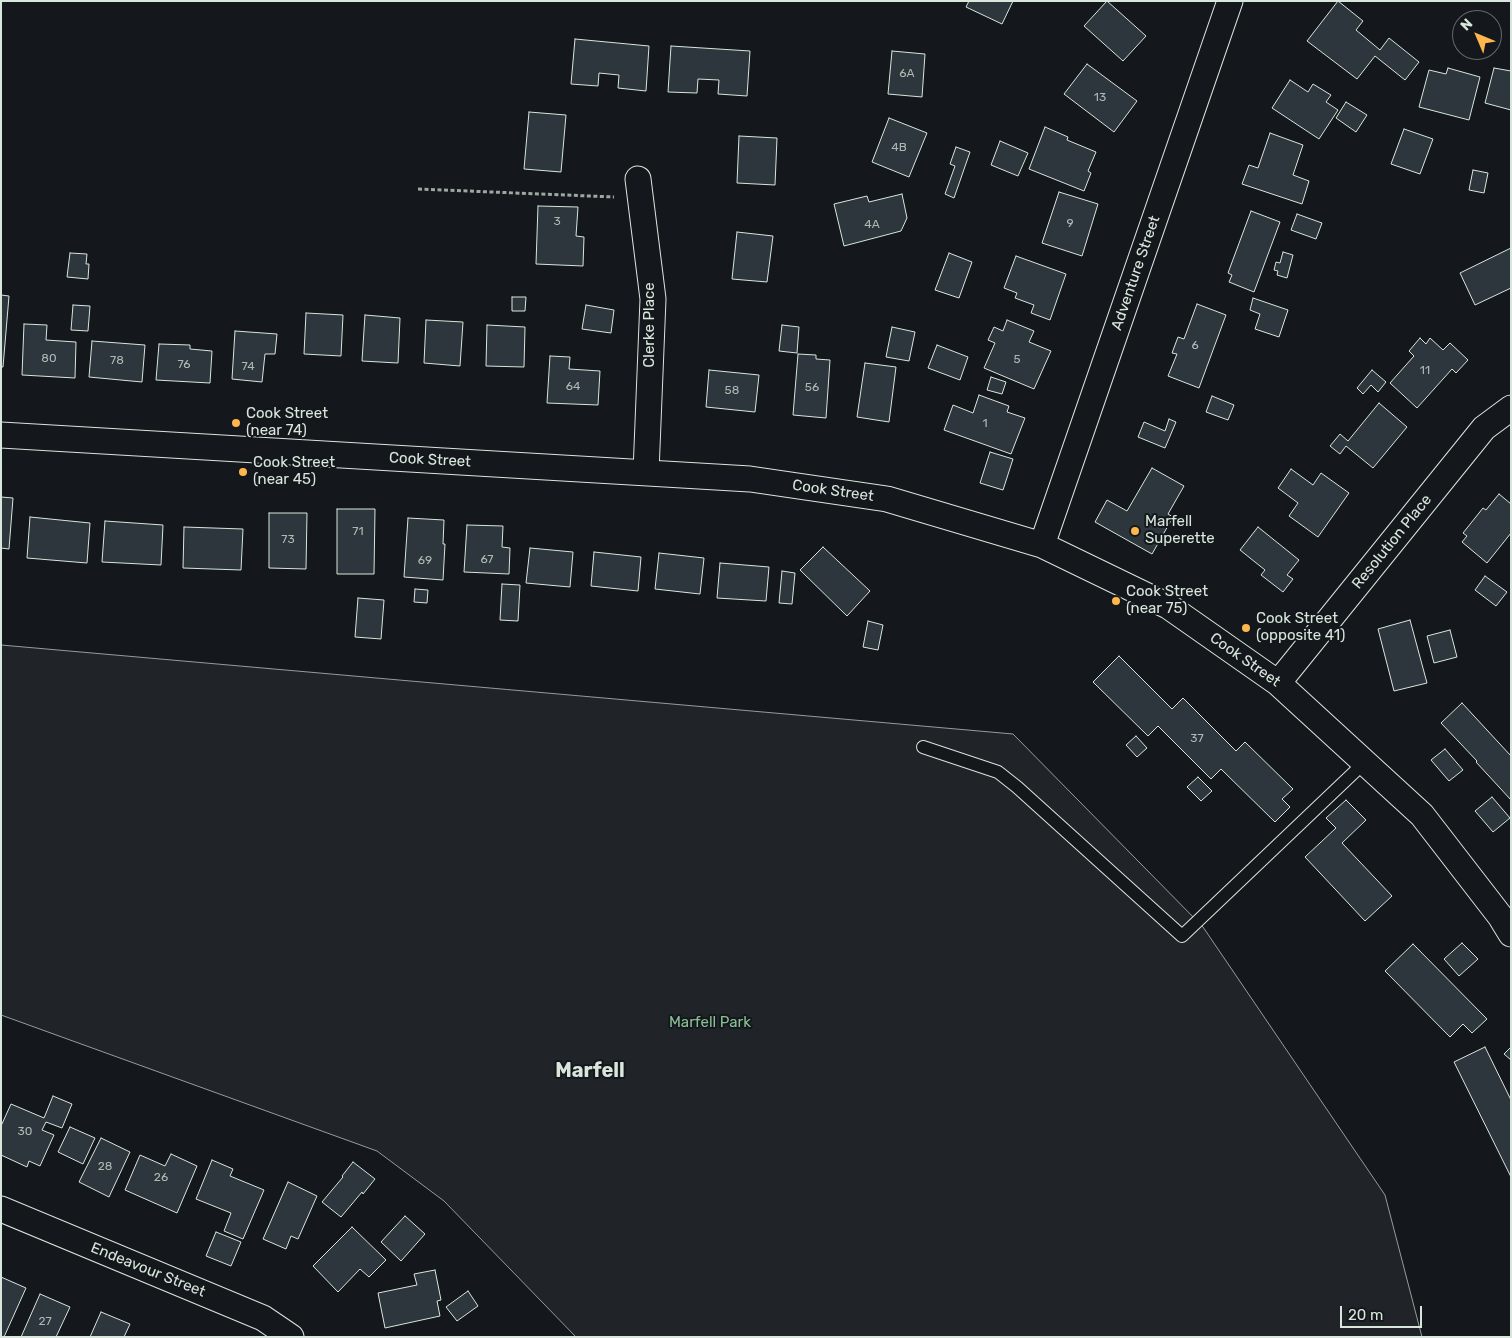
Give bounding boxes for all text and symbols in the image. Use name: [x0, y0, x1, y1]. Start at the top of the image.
north arrow: [1452, 10, 1502, 60]
text: N: [1457, 15, 1476, 34]
house number: 6A: [899, 67, 915, 81]
house number: 13: [1094, 91, 1106, 105]
house number: 4B: [891, 141, 907, 155]
street label: Adventure Street: [1108, 213, 1164, 333]
house number: 3: [553, 215, 561, 229]
house number: 9: [1066, 217, 1074, 231]
house number: 4A: [864, 218, 880, 232]
street label: Clerke Place: [641, 282, 659, 368]
house number: 6: [1191, 339, 1199, 353]
house number: 80: [41, 352, 57, 366]
house number: 5: [1013, 353, 1021, 367]
house number: 78: [110, 354, 124, 368]
house number: 76: [177, 358, 191, 372]
house number: 74: [241, 360, 255, 374]
house number: 11: [1420, 364, 1430, 378]
house number: 64: [566, 380, 580, 394]
house number: 56: [805, 381, 819, 395]
house number: 58: [725, 384, 739, 398]
place label: Cook Street (near 74): [246, 405, 328, 440]
marker: Cook Street (near 74): [230, 417, 242, 429]
house number: 1: [982, 417, 988, 431]
street label: Cook Street: [389, 449, 471, 471]
place label: Cook Street (near 45): [253, 454, 335, 489]
marker: Cook Street (near 45): [237, 466, 249, 478]
street label: Cook Street: [791, 476, 875, 506]
street label: Resolution Place: [1348, 491, 1436, 593]
place label: Marfell Superette: [1145, 513, 1215, 548]
house number: 71: [352, 525, 364, 539]
marker: Marfell Superette: [1129, 525, 1141, 537]
house number: 73: [281, 533, 295, 547]
house number: 67: [480, 553, 494, 567]
house number: 69: [418, 554, 432, 568]
place label: Cook Street (near 75): [1126, 583, 1208, 618]
marker: Cook Street (near 75): [1110, 595, 1122, 607]
place label: Cook Street (opposite 41): [1256, 610, 1345, 645]
marker: Cook Street (opposite 41): [1240, 622, 1252, 634]
street label: Cook Street: [1206, 629, 1284, 691]
house number: 37: [1190, 732, 1204, 746]
park label: Marfell Park: [669, 1014, 751, 1032]
district label: Marfell: [555, 1059, 625, 1083]
house number: 30: [18, 1125, 32, 1139]
house number: 28: [98, 1160, 112, 1174]
house number: 26: [154, 1171, 168, 1185]
street label: Endeavour Street: [88, 1239, 208, 1301]
scale bar: [1342, 1296, 1424, 1328]
text: 20 m: [1348, 1306, 1383, 1324]
house number: 27: [38, 1315, 52, 1329]

